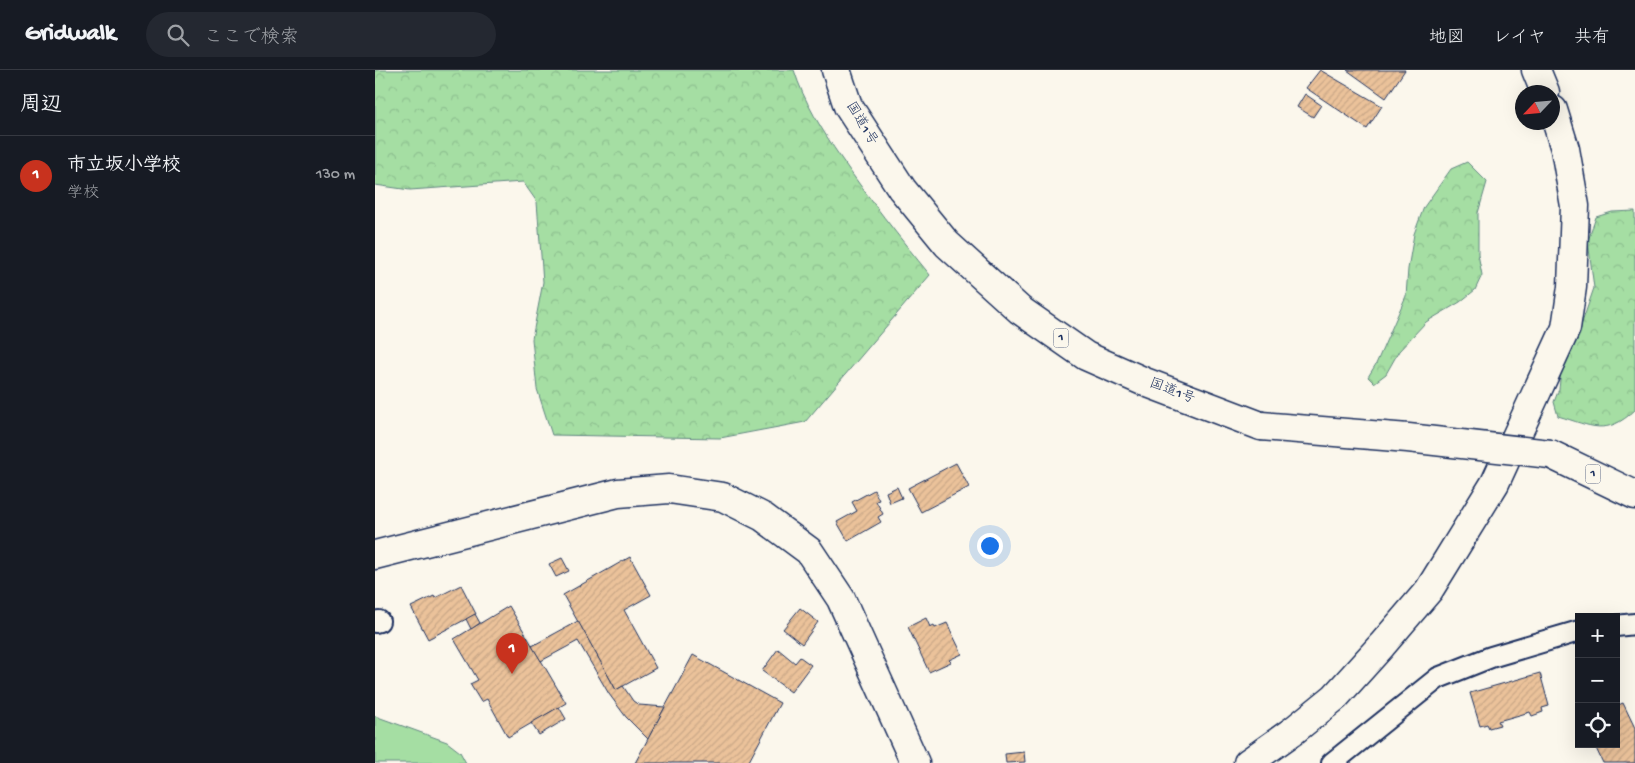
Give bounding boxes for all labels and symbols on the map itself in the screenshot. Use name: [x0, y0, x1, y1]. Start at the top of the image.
north arrow: [1515, 85, 1560, 130]
street label: 国道1号: [841, 99, 881, 149]
road number: 1: [1053, 328, 1069, 348]
street label: 国道1号: [1147, 376, 1197, 408]
road number: 1: [1585, 464, 1601, 484]
your location: [977, 533, 1003, 559]
pin: 1: [496, 633, 528, 674]

